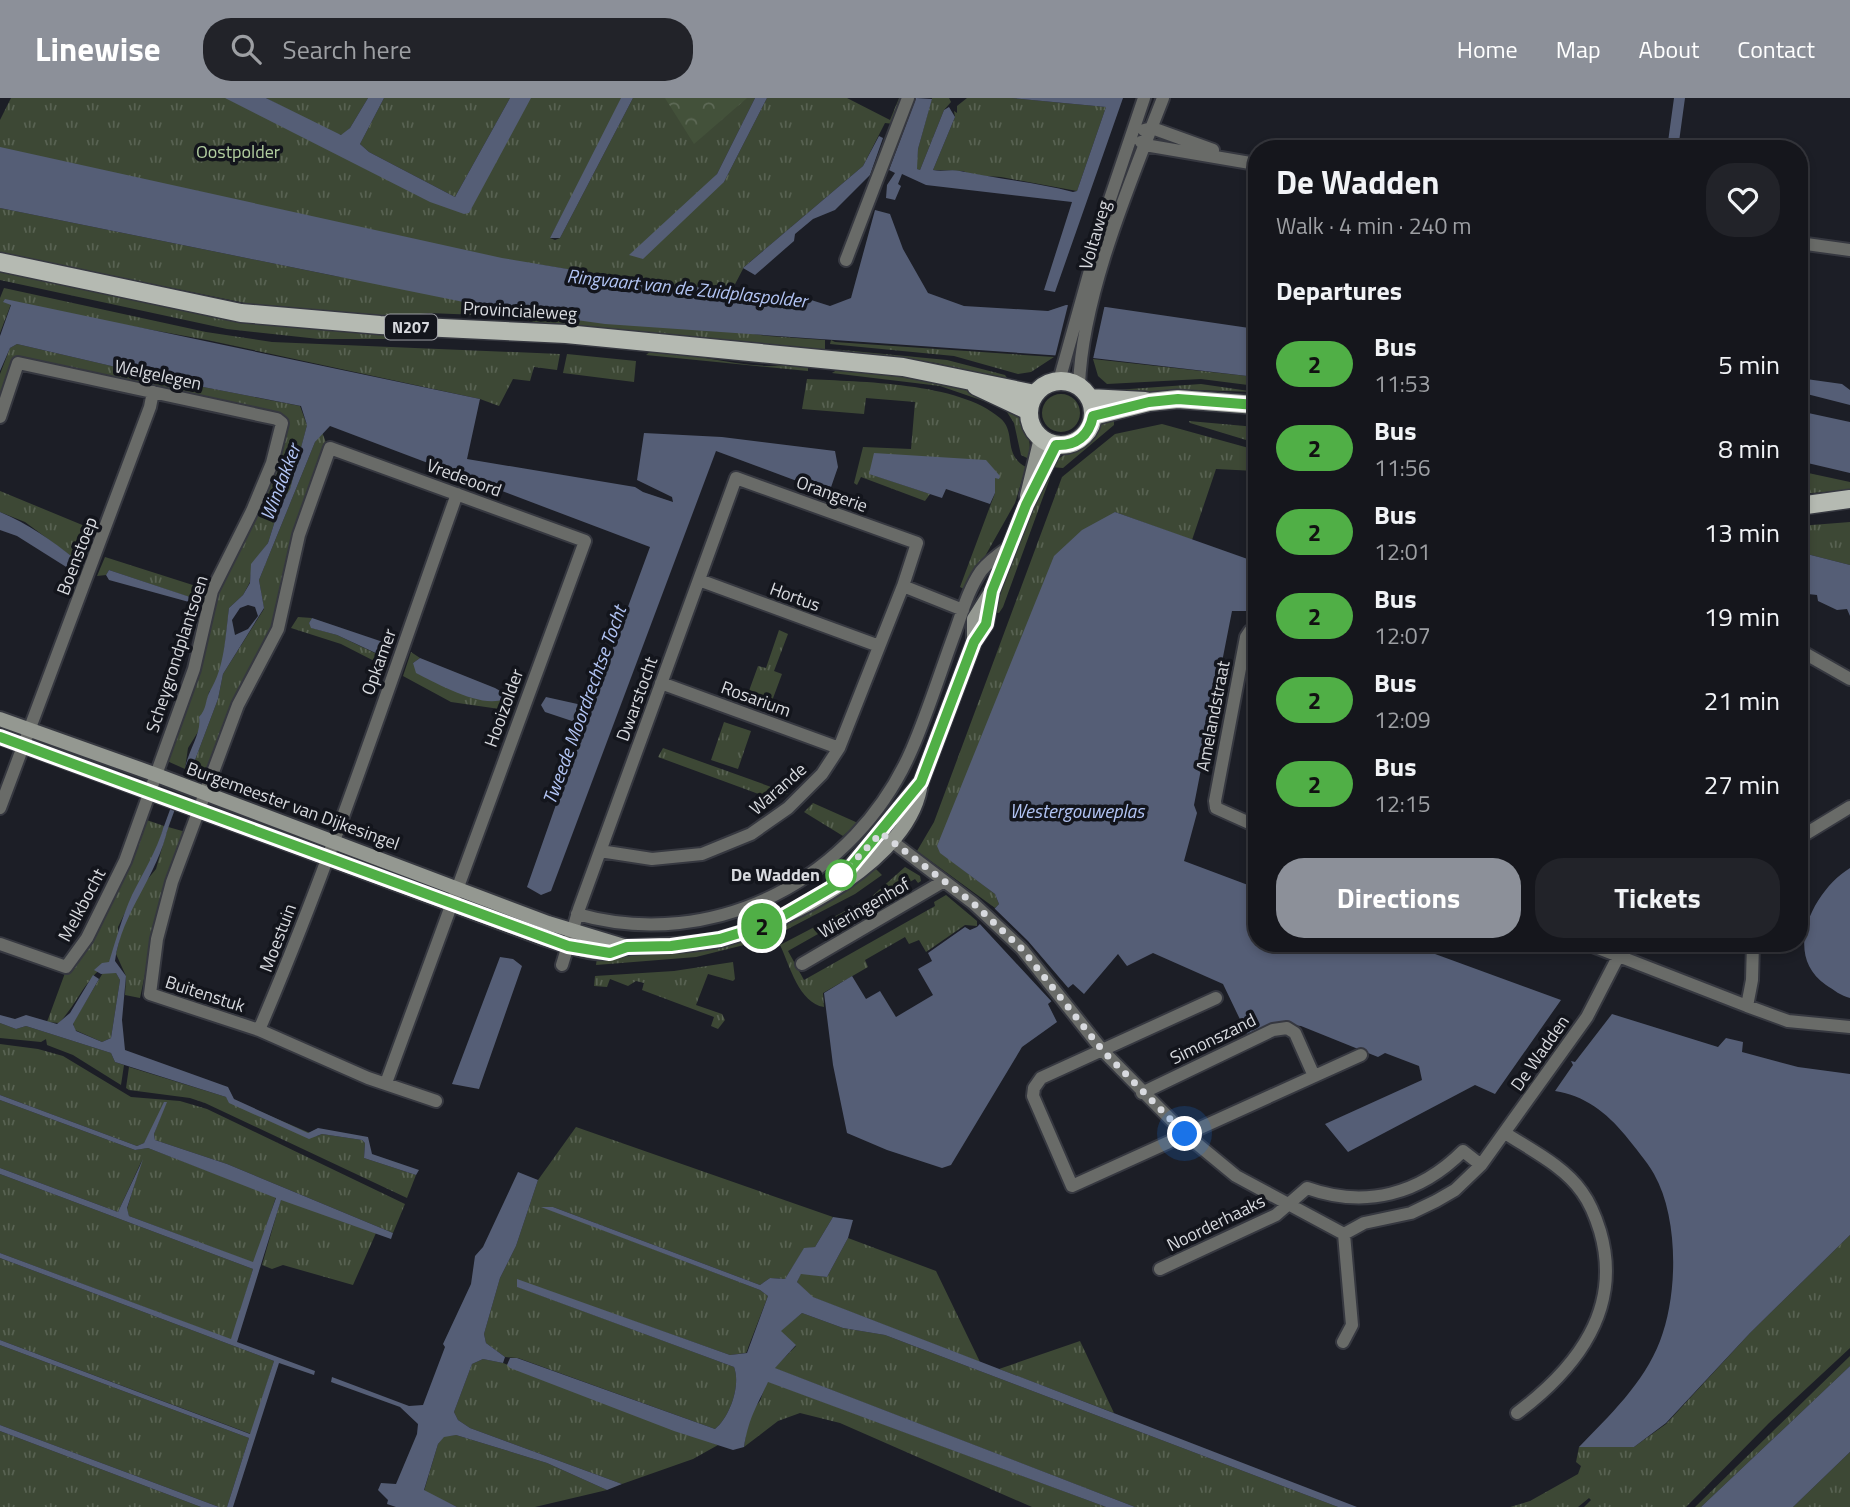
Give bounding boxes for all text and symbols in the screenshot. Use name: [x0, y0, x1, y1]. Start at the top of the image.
search box: [203, 18, 693, 81]
text: Linewise: [35, 24, 161, 74]
icon: search: [227, 30, 265, 68]
text: Search here: [283, 30, 412, 69]
text: Home: [1457, 31, 1518, 67]
text: Map: [1556, 31, 1601, 67]
text: About: [1639, 31, 1699, 67]
text: Contact: [1737, 31, 1815, 67]
park label: Oostpolder: [196, 138, 280, 165]
text: De Wadden: [1276, 157, 1440, 207]
button: heart: [1706, 163, 1780, 237]
street label: Voltaweg: [1072, 197, 1117, 273]
text: Walk · 4 min · 240 m: [1276, 208, 1472, 243]
water label: Ringvaart van de Zuidplaspolder: [566, 260, 810, 315]
text: Departures: [1276, 271, 1402, 310]
street label: Provincialeweg: [462, 294, 578, 327]
road number: N207: [385, 314, 437, 340]
text: Bus: [1374, 327, 1416, 366]
text: 5 min: [1718, 345, 1780, 384]
text: 2: [1308, 346, 1321, 382]
street label: Welgelegen: [112, 352, 204, 397]
text: 11:53: [1374, 366, 1431, 401]
text: Bus: [1374, 411, 1416, 450]
text: 8 min: [1718, 429, 1780, 468]
text: 2: [1308, 430, 1321, 466]
water label: Windakker: [252, 438, 308, 524]
text: 11:56: [1374, 450, 1431, 485]
street label: Vredeoord: [423, 451, 506, 504]
street label: Orangerie: [793, 468, 872, 519]
text: Bus: [1374, 495, 1416, 534]
street label: Boenstoep: [49, 513, 104, 599]
text: 13 min: [1704, 513, 1780, 552]
text: 2: [1308, 514, 1321, 550]
text: 12:01: [1374, 534, 1431, 569]
street label: Scheygrondplantsoen: [138, 572, 215, 736]
street label: Hortus: [766, 575, 824, 618]
text: Bus: [1374, 579, 1416, 618]
text: 19 min: [1704, 597, 1780, 636]
text: 2: [1308, 598, 1321, 634]
water label: Tweede Moordrechtse Tocht: [534, 600, 634, 808]
text: 12:07: [1374, 618, 1431, 653]
street label: Opkamer: [354, 625, 403, 699]
street label: Dwarstocht: [609, 652, 665, 745]
street label: Amelandstraat: [1189, 657, 1237, 774]
text: Bus: [1374, 663, 1416, 702]
street label: Hooizolder: [477, 665, 530, 751]
street label: Rosarium: [717, 673, 795, 724]
text: 21 min: [1704, 681, 1780, 720]
text: 2: [1308, 682, 1321, 718]
text: 12:09: [1374, 702, 1431, 737]
text: Bus: [1374, 747, 1416, 786]
street label: Burgemeester van Dijkesingel: [183, 754, 403, 857]
street label: Warande: [743, 756, 812, 821]
text: 27 min: [1704, 765, 1780, 804]
text: 2: [1308, 766, 1321, 802]
text: 12:15: [1374, 786, 1431, 821]
water label: Westergouweplas: [1010, 796, 1146, 825]
button: Directions: [1276, 858, 1521, 938]
button: Tickets: [1535, 858, 1780, 938]
marker: De Wadden: [826, 860, 856, 890]
place label: De Wadden: [731, 861, 820, 888]
street label: Melkbocht: [51, 863, 112, 946]
street label: Wieringenhof: [813, 870, 915, 945]
street label: Moestuin: [252, 900, 303, 976]
line badge: 2: [739, 903, 785, 949]
text: 2: [755, 908, 769, 944]
street label: Buitenstuk: [162, 968, 249, 1019]
street label: Simonszand: [1165, 1006, 1260, 1071]
street label: De Wadden: [1504, 1009, 1576, 1096]
your location: [1167, 1116, 1202, 1151]
street label: Noorderhaaks: [1162, 1187, 1270, 1258]

